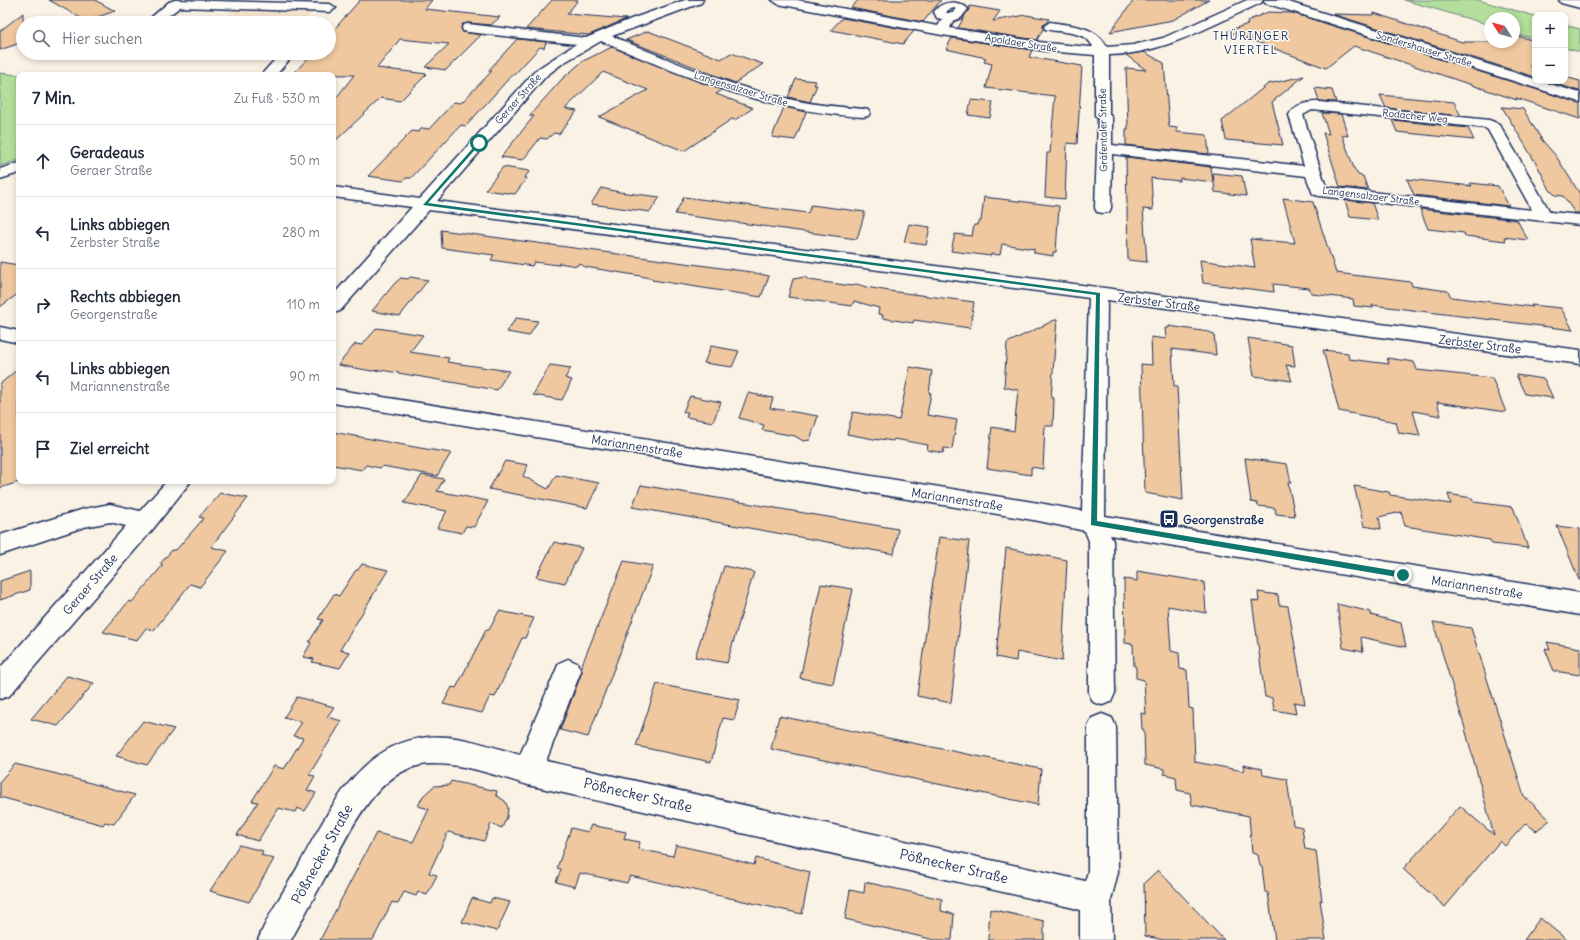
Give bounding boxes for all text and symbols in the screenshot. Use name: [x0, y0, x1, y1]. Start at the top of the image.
north arrow: [1484, 12, 1520, 48]
map controls: [1532, 12, 1568, 84]
button: +: [1532, 12, 1568, 48]
search box: [16, 16, 336, 60]
icon: search: [30, 27, 52, 49]
district label: THÜRINGER VIERTEL: [1213, 28, 1289, 57]
street label: Sondershauser Straße: [1374, 28, 1474, 70]
text: Hier suchen: [62, 29, 142, 48]
street label: Apoldaer Straße: [984, 31, 1058, 55]
button: −: [1532, 48, 1568, 84]
street label: Langensalzaer Straße: [692, 69, 790, 109]
street label: Geraer Straße: [492, 71, 544, 127]
text: 7 Min.: [32, 87, 75, 109]
street label: Gräfentaler Straße: [1096, 88, 1110, 172]
text: Zu Fuß · 530 m: [234, 90, 320, 107]
street label: Rodacher Weg: [1382, 106, 1448, 126]
route start: [470, 134, 488, 152]
text: Geradeaus: [70, 143, 144, 162]
icon: ahead: [32, 150, 54, 172]
text: 50 m: [289, 152, 320, 169]
text: Geraer Straße: [70, 162, 152, 179]
street label: Langensalzaer Straße: [1322, 184, 1420, 208]
text: Links abbiegen: [70, 215, 170, 234]
icon: left: [32, 222, 54, 244]
text: 280 m: [282, 224, 320, 241]
text: Zerbster Straße: [70, 234, 160, 251]
text: Rechts abbiegen: [70, 287, 181, 306]
street label: Zerbster Straße: [1117, 289, 1201, 315]
icon: right: [32, 294, 54, 316]
text: 110 m: [287, 296, 320, 313]
text: Georgenstraße: [70, 306, 158, 323]
street label: Zerbster Straße: [1438, 331, 1522, 357]
text: Links abbiegen: [70, 359, 170, 378]
icon: left: [32, 366, 54, 388]
text: 90 m: [289, 368, 320, 385]
text: Mariannenstraße: [70, 378, 170, 395]
street label: Mariannenstraße: [590, 431, 684, 461]
icon: arrive: [32, 438, 54, 460]
text: Ziel erreicht: [70, 439, 149, 458]
street label: Mariannenstraße: [910, 484, 1004, 514]
bus stop icon: Georgenstraße: [1158, 508, 1180, 530]
place label: Georgenstraße: [1183, 512, 1264, 528]
street label: Geraer Straße: [59, 550, 121, 618]
route end: [1394, 566, 1412, 584]
street label: Mariannenstraße: [1430, 572, 1524, 602]
street label: Pößnecker Straße: [582, 774, 694, 816]
street label: Pößnecker Straße: [287, 801, 357, 907]
street label: Pößnecker Straße: [898, 845, 1010, 887]

